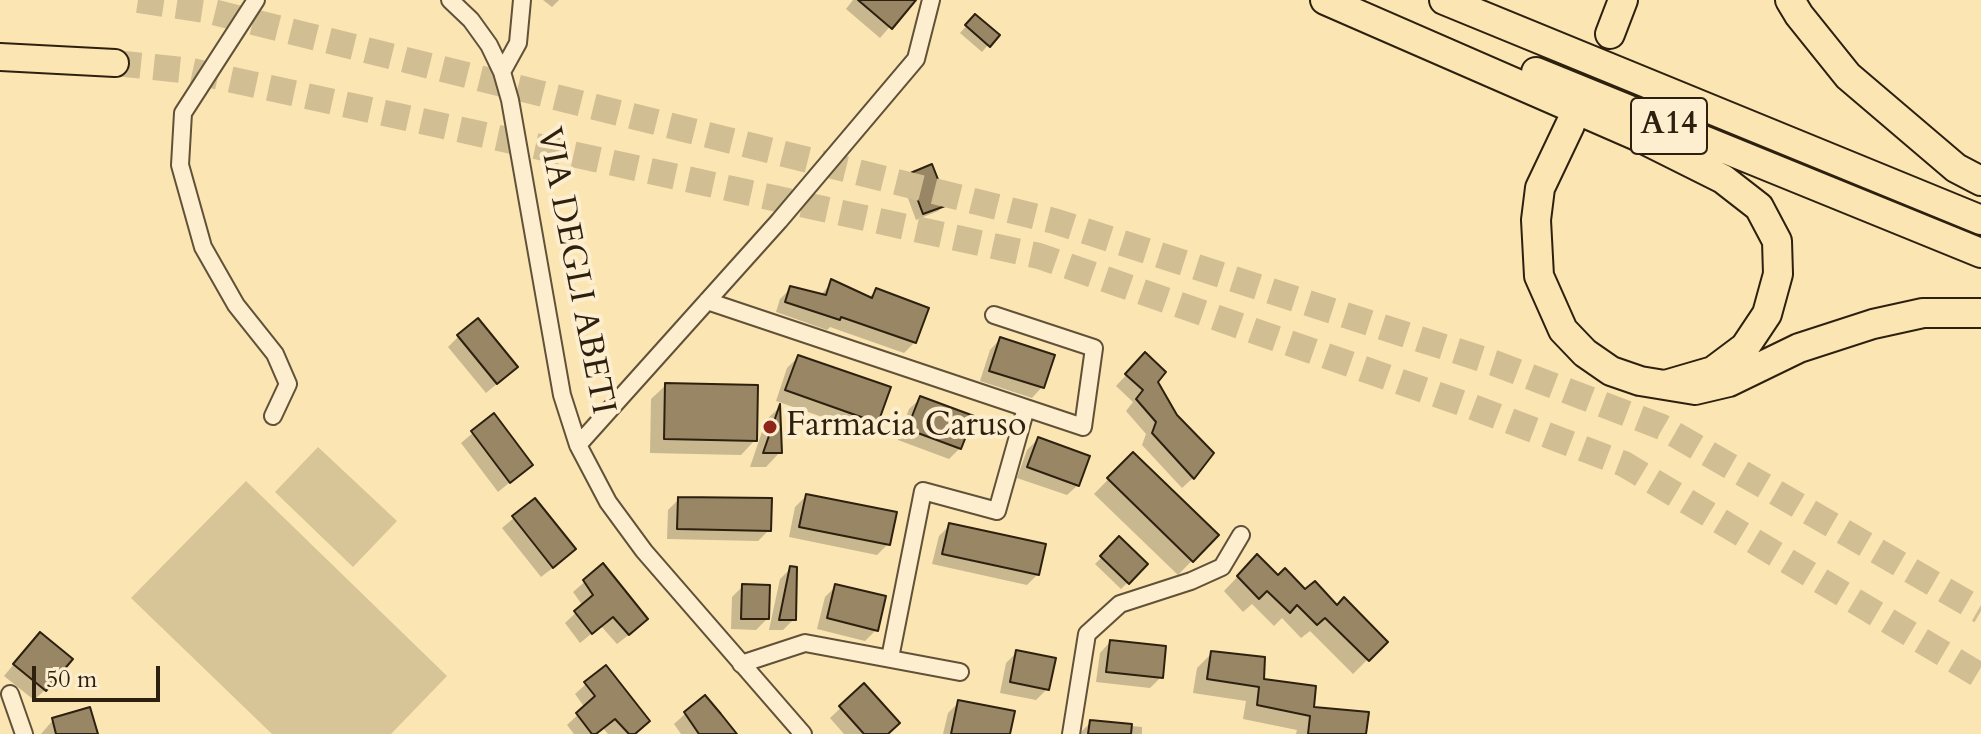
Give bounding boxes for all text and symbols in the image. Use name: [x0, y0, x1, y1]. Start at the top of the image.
road number: A14: [1631, 98, 1707, 154]
street label: VIA DEGLI ABETI: [526, 124, 622, 418]
place label: Farmacia Caruso: [786, 407, 1026, 447]
marker: Farmacia Caruso: [761, 418, 779, 436]
scale bar: [36, 650, 164, 700]
text: 50 m: [46, 663, 97, 696]

